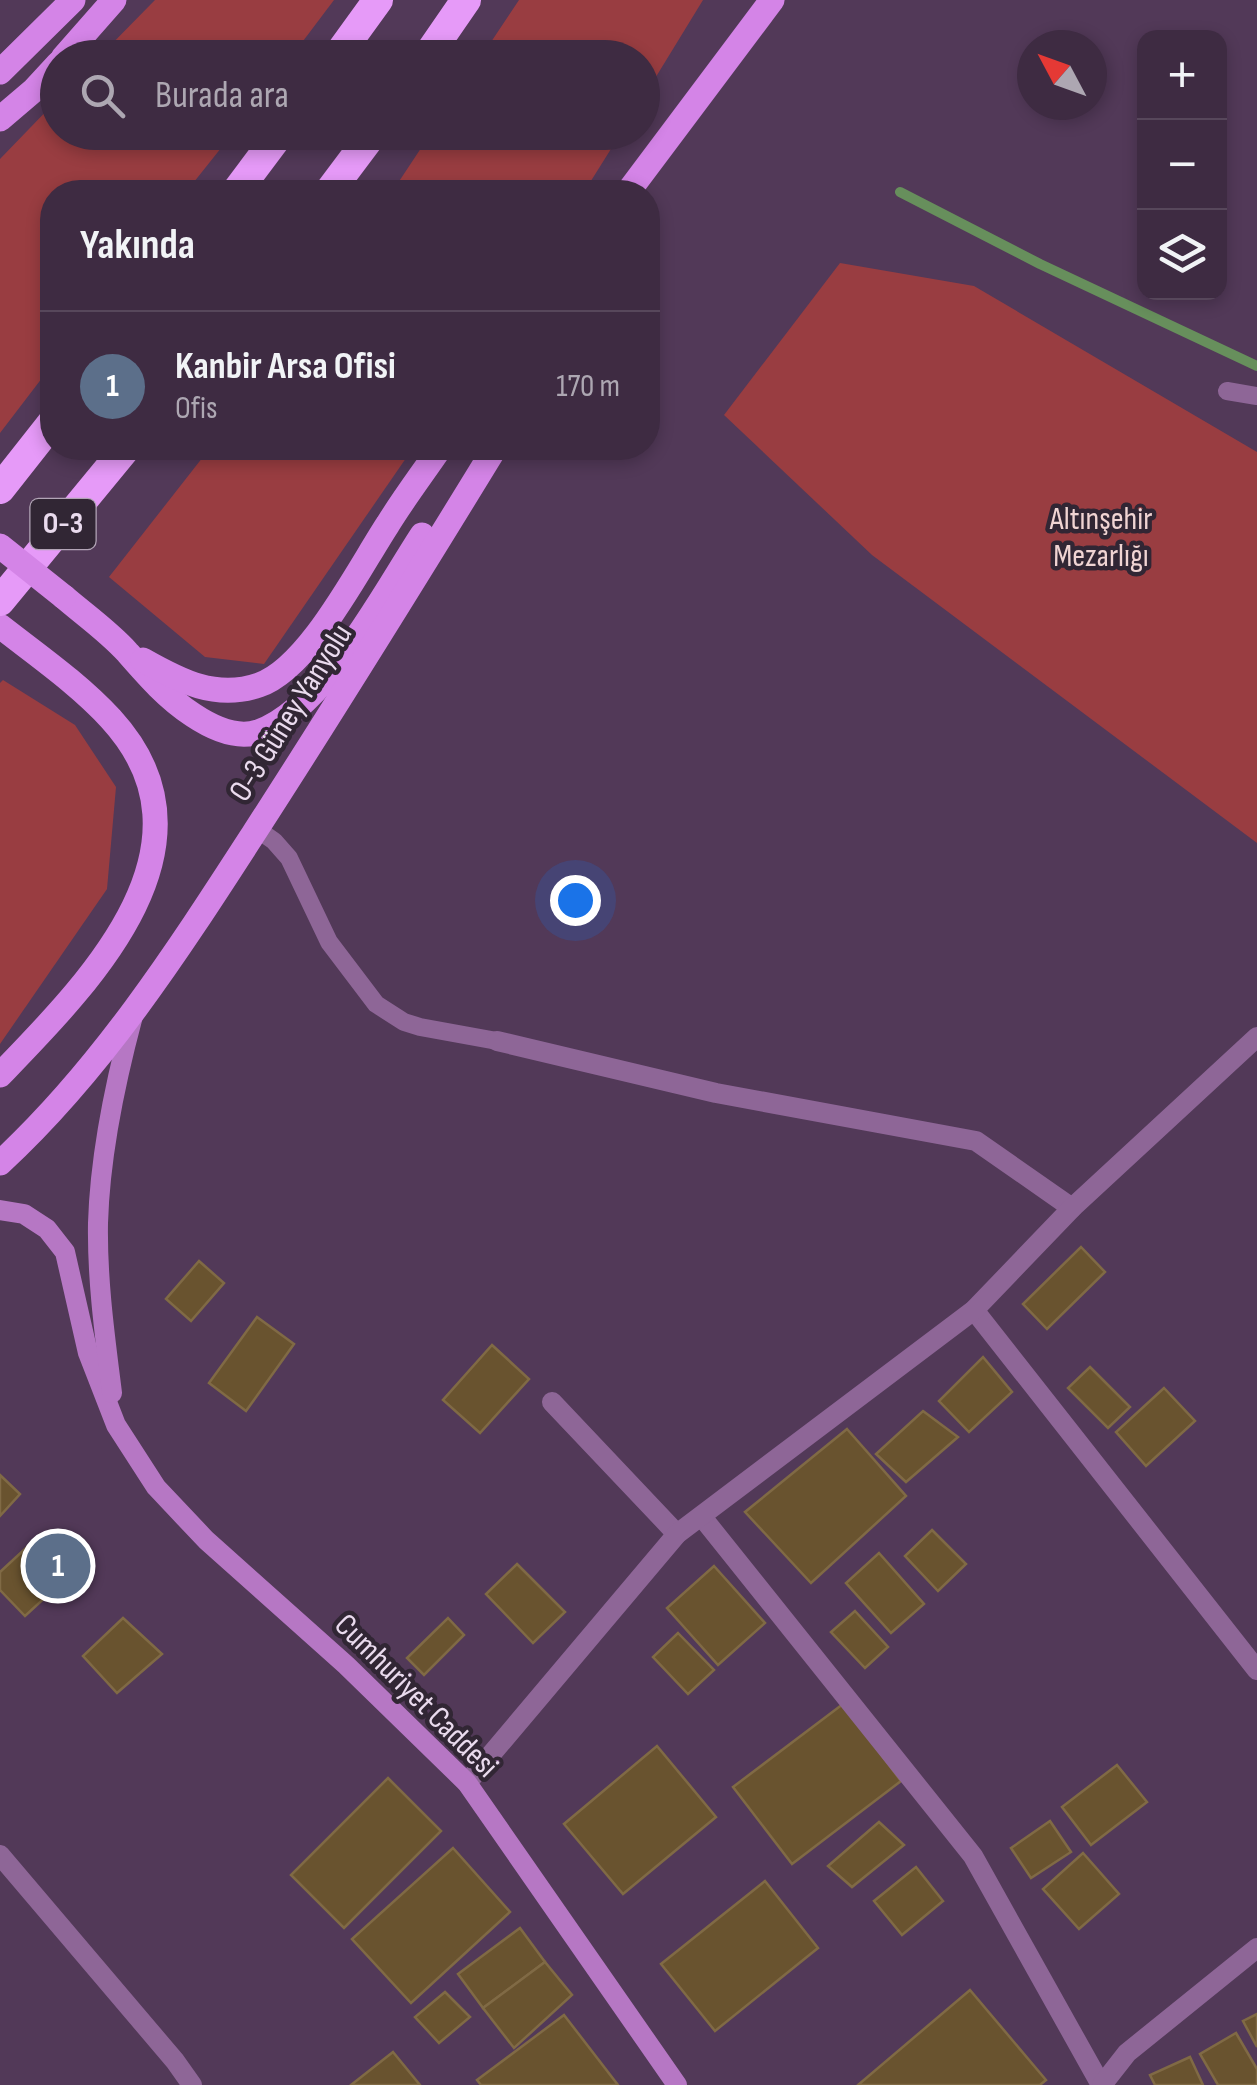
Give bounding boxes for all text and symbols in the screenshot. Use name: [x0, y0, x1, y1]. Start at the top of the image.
north arrow: [1017, 30, 1107, 120]
map controls: [1137, 30, 1227, 300]
button: +: [1137, 30, 1227, 120]
search box: [40, 40, 660, 150]
icon: search: [75, 68, 130, 123]
text: Burada ara: [155, 73, 289, 118]
button: −: [1137, 120, 1227, 210]
button: layers: [1137, 210, 1227, 300]
text: Yakında: [80, 220, 195, 271]
text: Kanbir Arsa Ofisi: [175, 344, 396, 389]
text: 1: [106, 367, 119, 406]
text: 170 m: [556, 367, 620, 406]
text: Ofis: [175, 389, 217, 428]
road number: O-3: [30, 499, 96, 549]
park label: Altınşehir Mezarlığı: [1049, 500, 1152, 576]
street label: O-3 Güney Yanyolu: [221, 617, 361, 809]
your location: [550, 875, 601, 926]
pin: 1: [26, 1528, 90, 1604]
street label: Cumhuriyet Caddesi: [326, 1606, 506, 1786]

